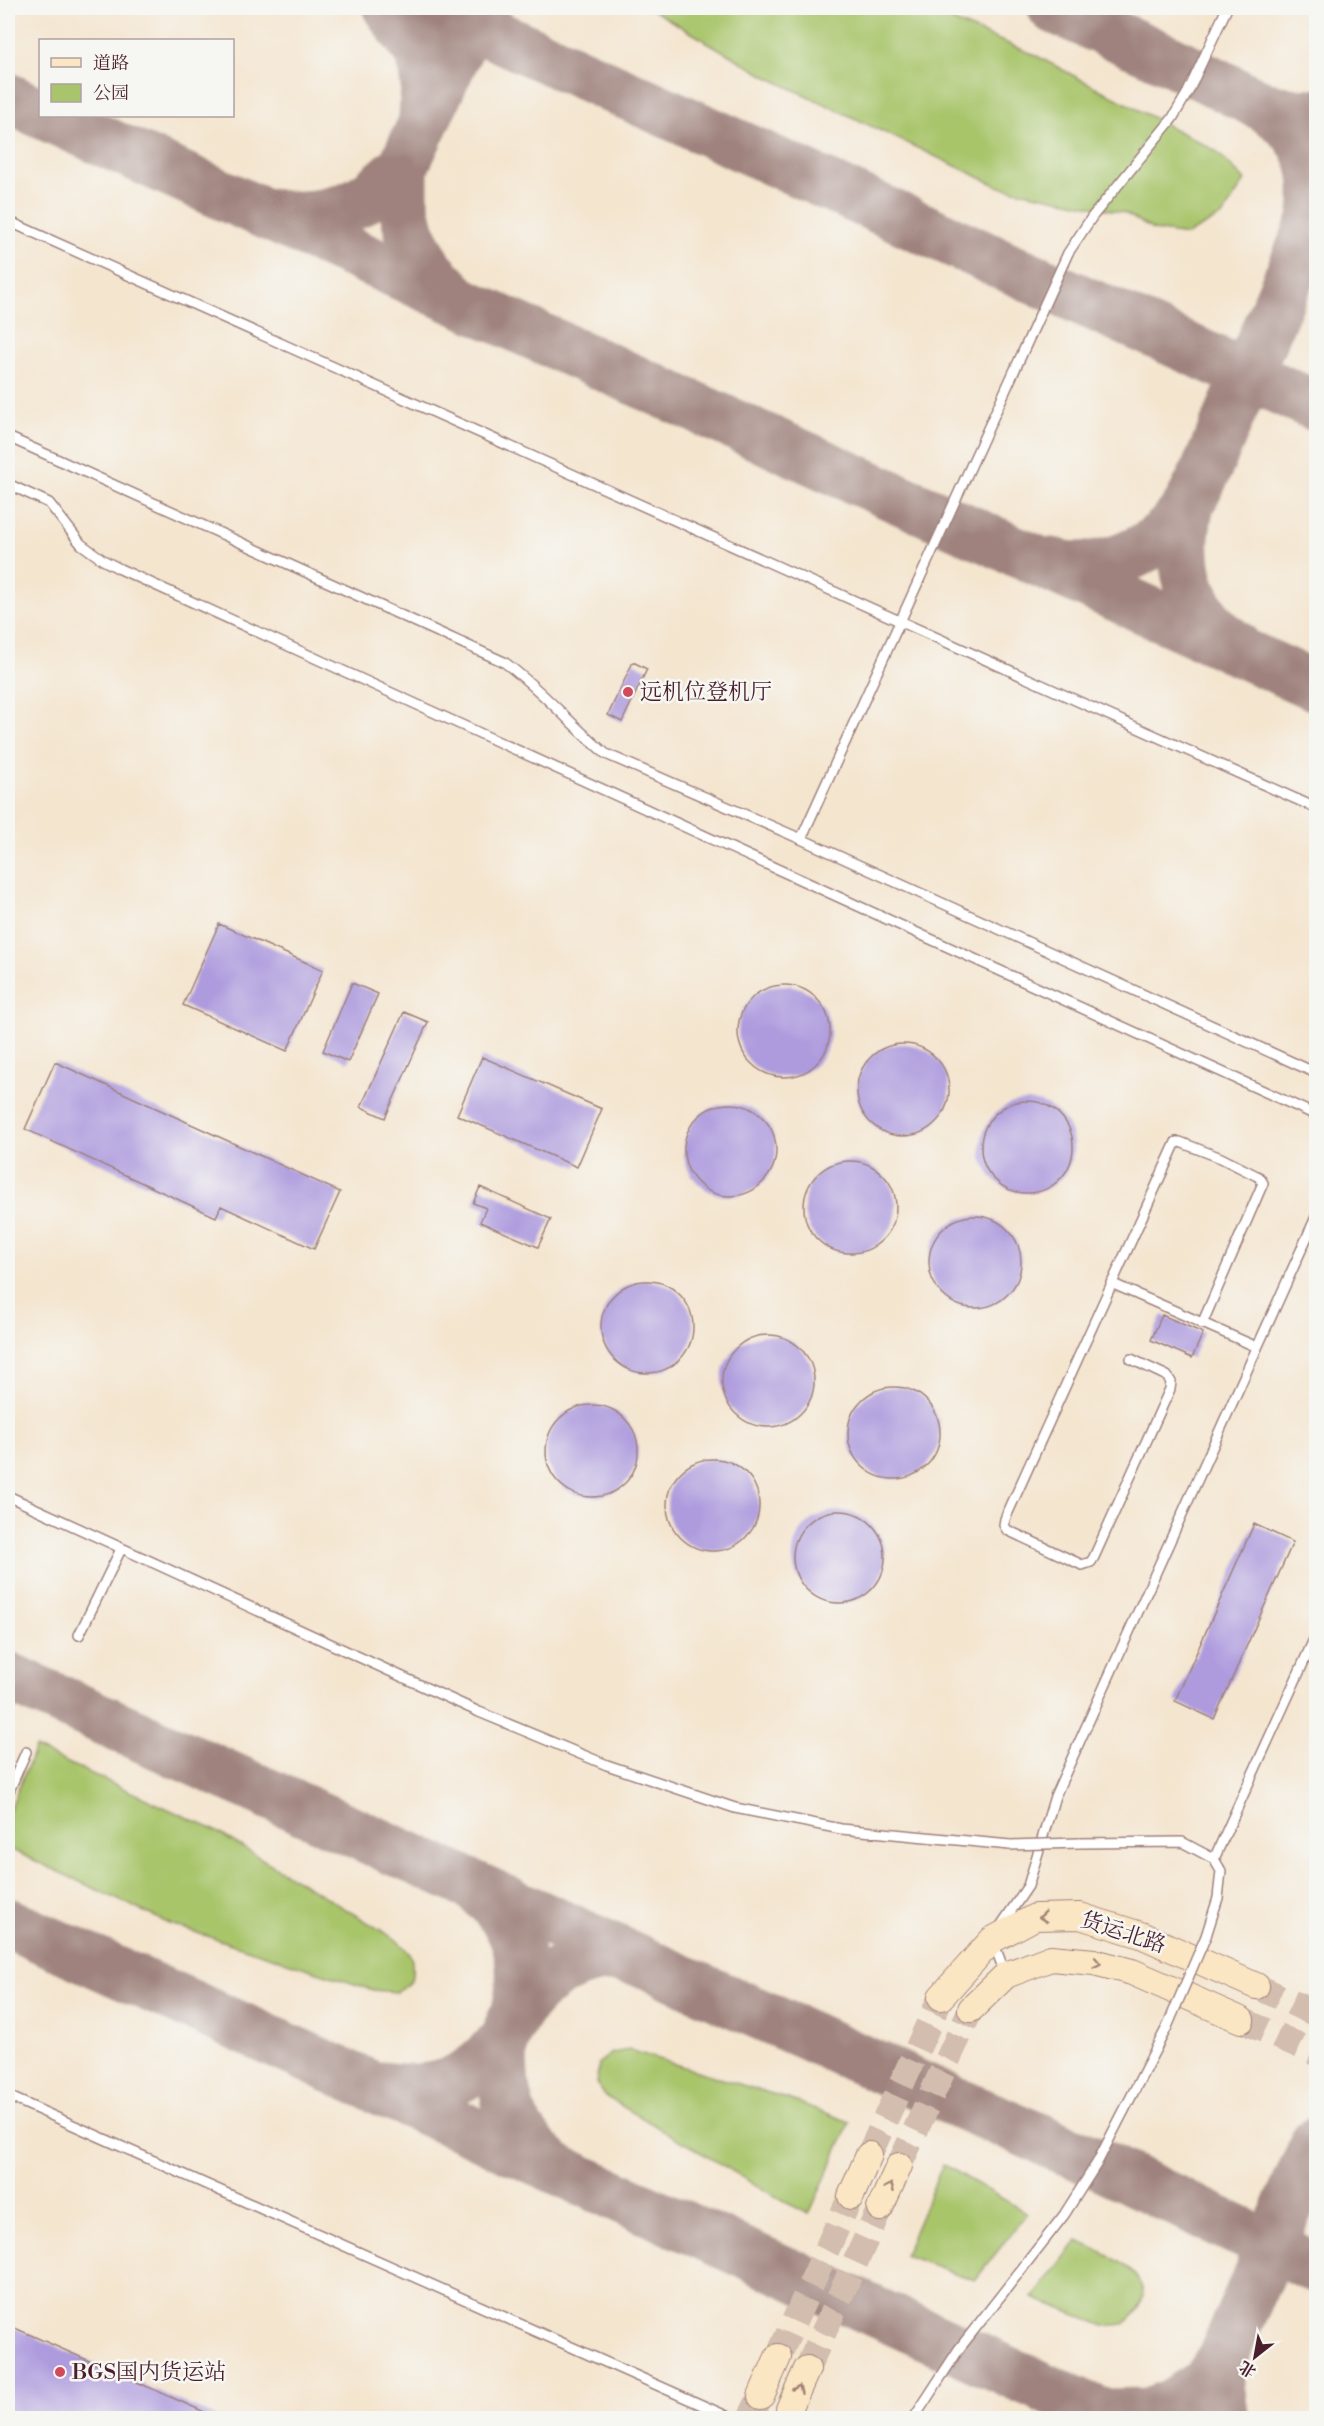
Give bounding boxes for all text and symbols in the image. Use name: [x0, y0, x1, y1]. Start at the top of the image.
legend: [39, 39, 234, 117]
text: 道路: [93, 52, 129, 75]
text: 公园: [93, 82, 129, 105]
place label: 远机位登机厅: [640, 679, 772, 706]
marker: 远机位登机厅: [621, 685, 635, 699]
street label: 货运北路: [1077, 1907, 1169, 1959]
one-way arrow: [1038, 1911, 1047, 1924]
one-way arrow: [1091, 1956, 1101, 1969]
one-way arrow: [882, 2183, 894, 2194]
north arrow: [1225, 2327, 1285, 2387]
text: 北: [1236, 2356, 1260, 2382]
place label: BGS国内货运站: [71, 2359, 226, 2386]
marker: BGS国内货运站: [53, 2365, 67, 2379]
one-way arrow: [791, 2384, 803, 2395]

